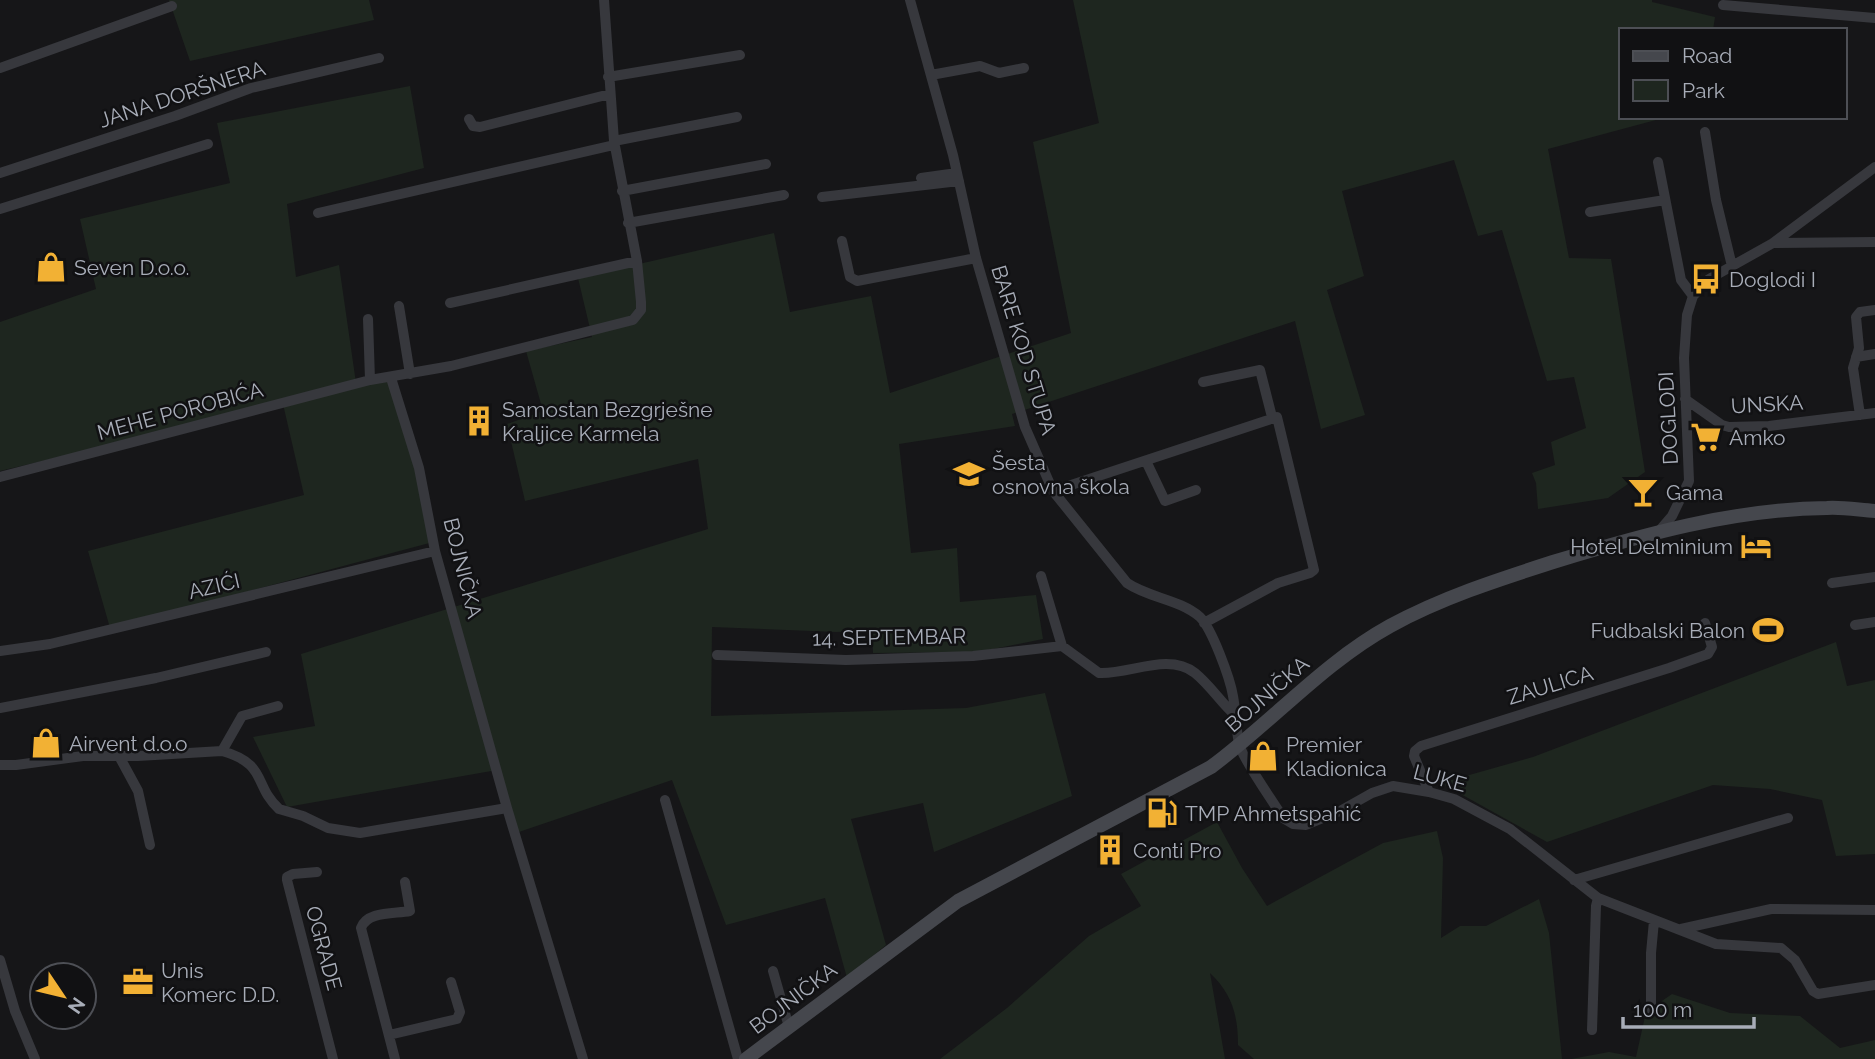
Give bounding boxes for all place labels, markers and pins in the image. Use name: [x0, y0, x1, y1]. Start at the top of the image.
shop icon: Seven D.o.o.: [34, 250, 68, 284]
place label: Seven D.o.o.: [74, 255, 189, 280]
bus stop icon: Doglodi I: [1689, 262, 1723, 296]
place label: Doglodi I: [1729, 267, 1816, 292]
place label: Samostan Bezgrješne Kraljice Karmela: [502, 397, 713, 446]
building icon: Samostan Bezgrješne Kraljice Karmela: [462, 404, 496, 438]
supermarket icon: Amko: [1689, 420, 1723, 454]
place label: Amko: [1729, 425, 1786, 450]
place label: Šesta osnovna škola: [992, 450, 1130, 499]
school or university icon: Šesta osnovna škola: [952, 457, 986, 491]
bar icon: Gama: [1626, 475, 1660, 509]
place label: Gama: [1666, 480, 1723, 505]
hotel icon: Hotel Delminium: [1739, 529, 1773, 563]
place label: Hotel Delminium: [1570, 534, 1733, 559]
sports icon: Fudbalski Balon: [1751, 613, 1785, 647]
place label: Fudbalski Balon: [1591, 618, 1745, 643]
shop icon: Airvent d.o.o: [29, 726, 63, 760]
place label: Airvent d.o.o: [69, 731, 188, 756]
place label: Premier Kladionica: [1286, 732, 1387, 781]
shop icon: Premier Kladionica: [1246, 739, 1280, 773]
fuel station icon: TMP Ahmetspahić: [1145, 796, 1179, 830]
place label: TMP Ahmetspahić: [1185, 801, 1361, 826]
building icon: Conti Pro: [1093, 833, 1127, 867]
place label: Conti Pro: [1133, 838, 1222, 863]
place label: Unis Komerc D.D.: [161, 958, 279, 1007]
office icon: Unis Komerc D.D.: [121, 965, 155, 999]

